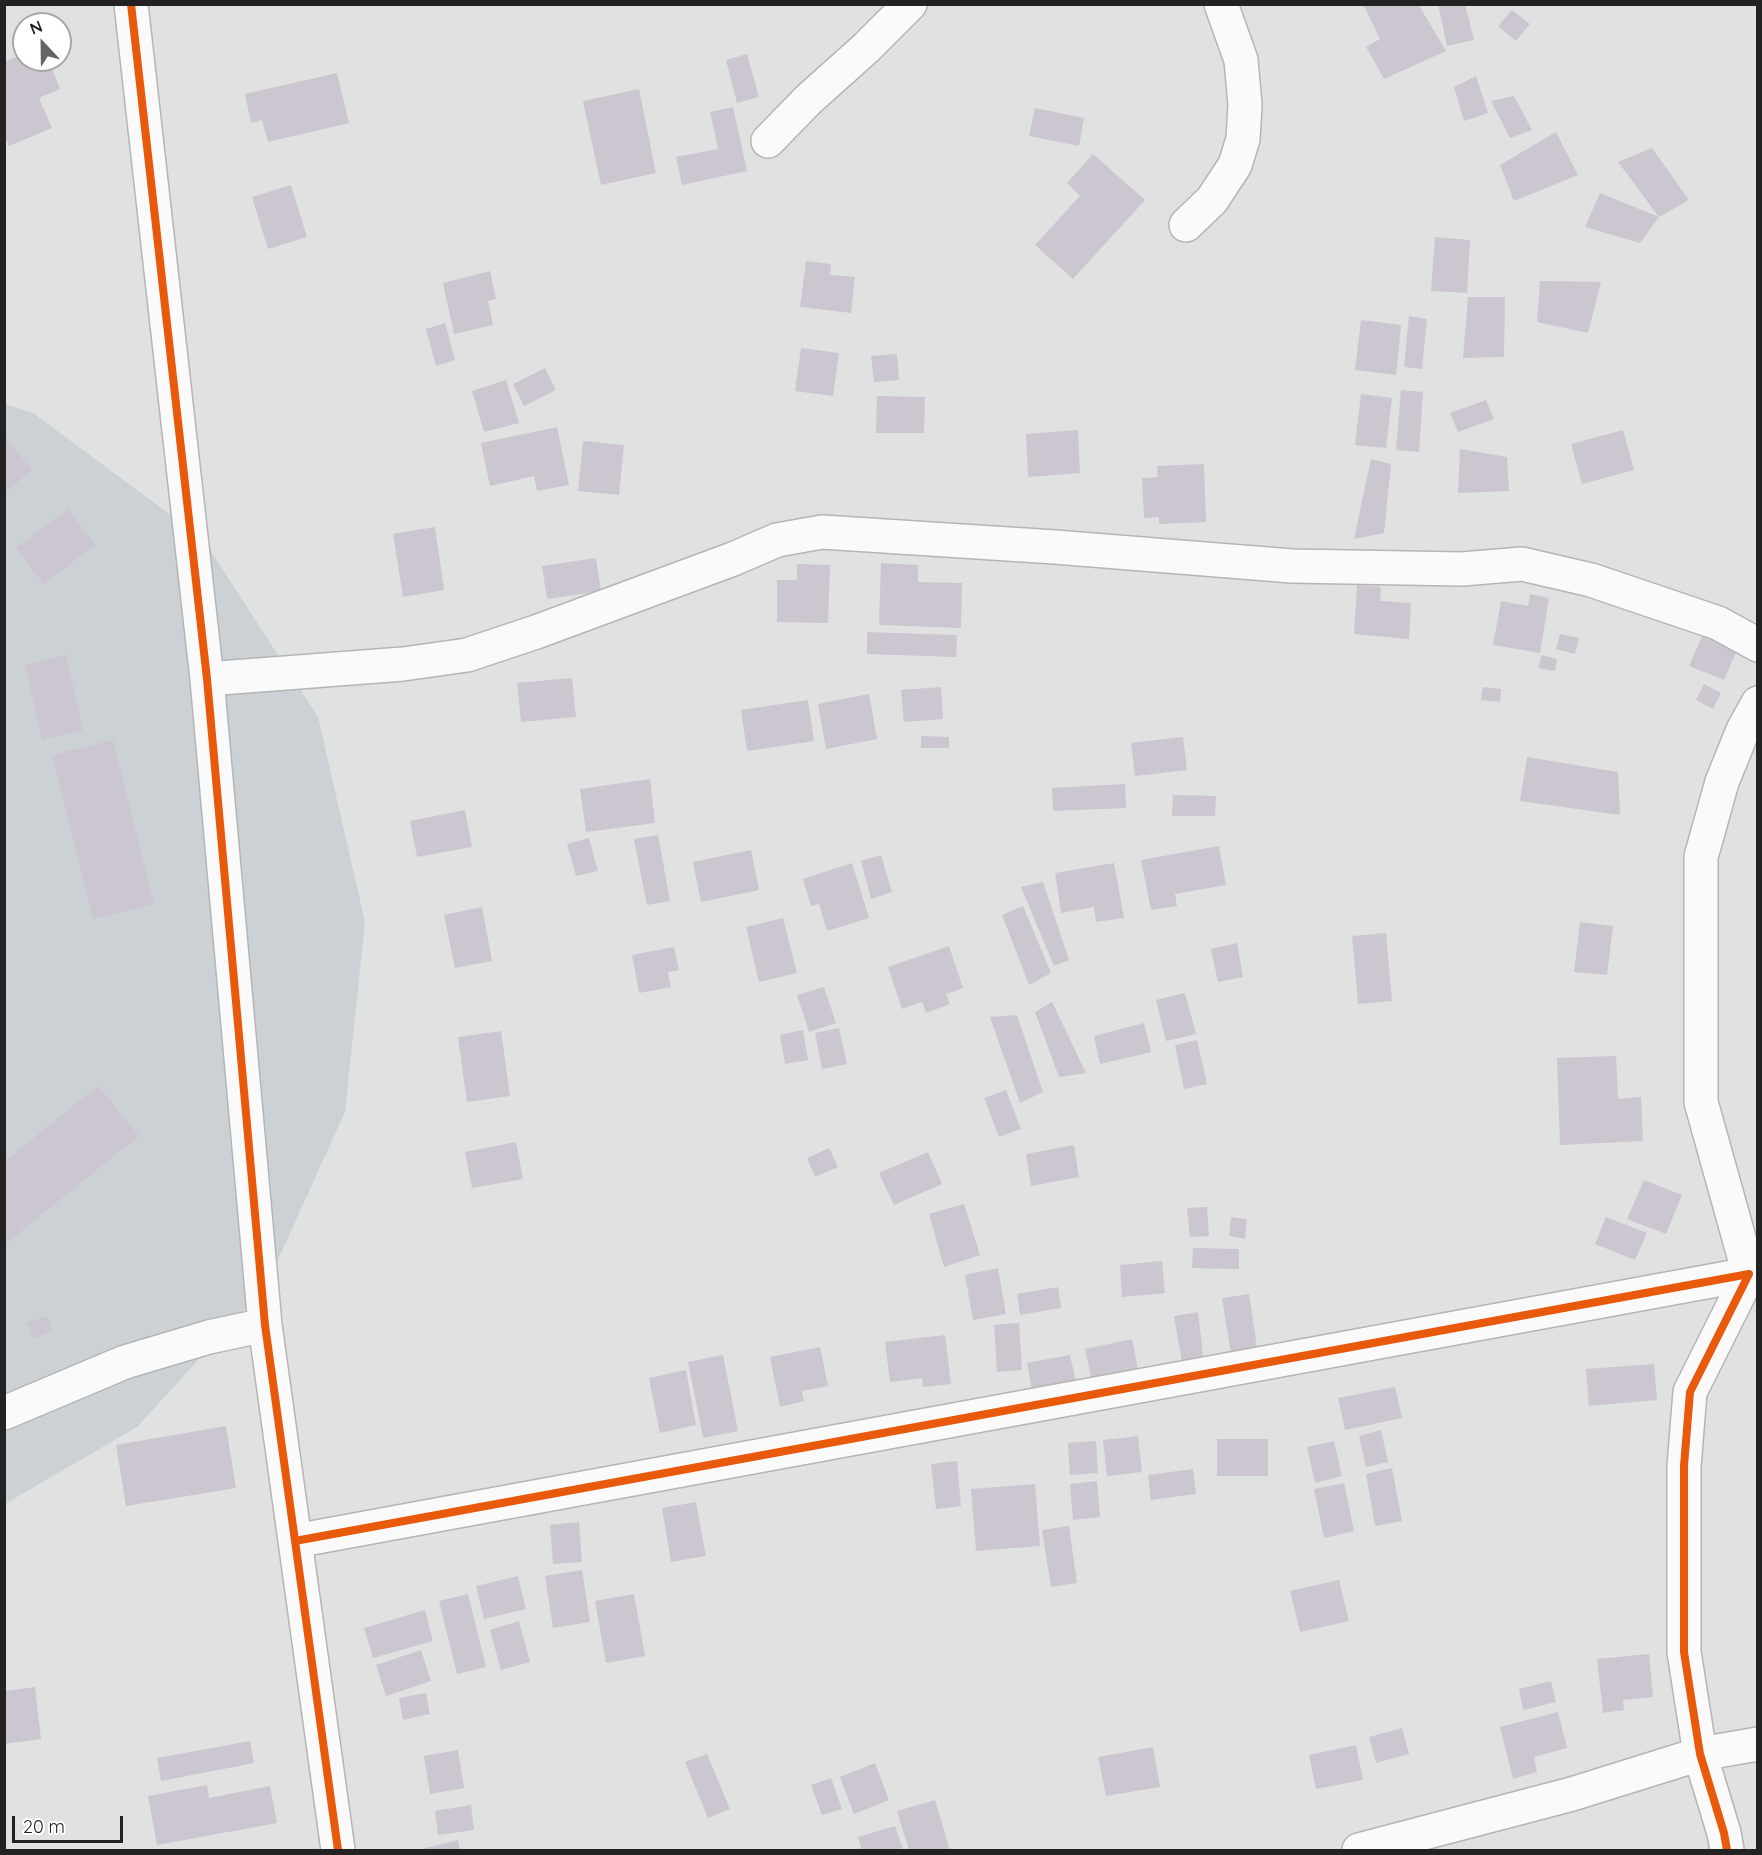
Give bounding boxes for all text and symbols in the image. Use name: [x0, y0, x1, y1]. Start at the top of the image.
north arrow: [12, 12, 72, 72]
text: N: [27, 16, 45, 39]
scale bar: [15, 1804, 126, 1842]
text: 20 m: [23, 1815, 65, 1838]

